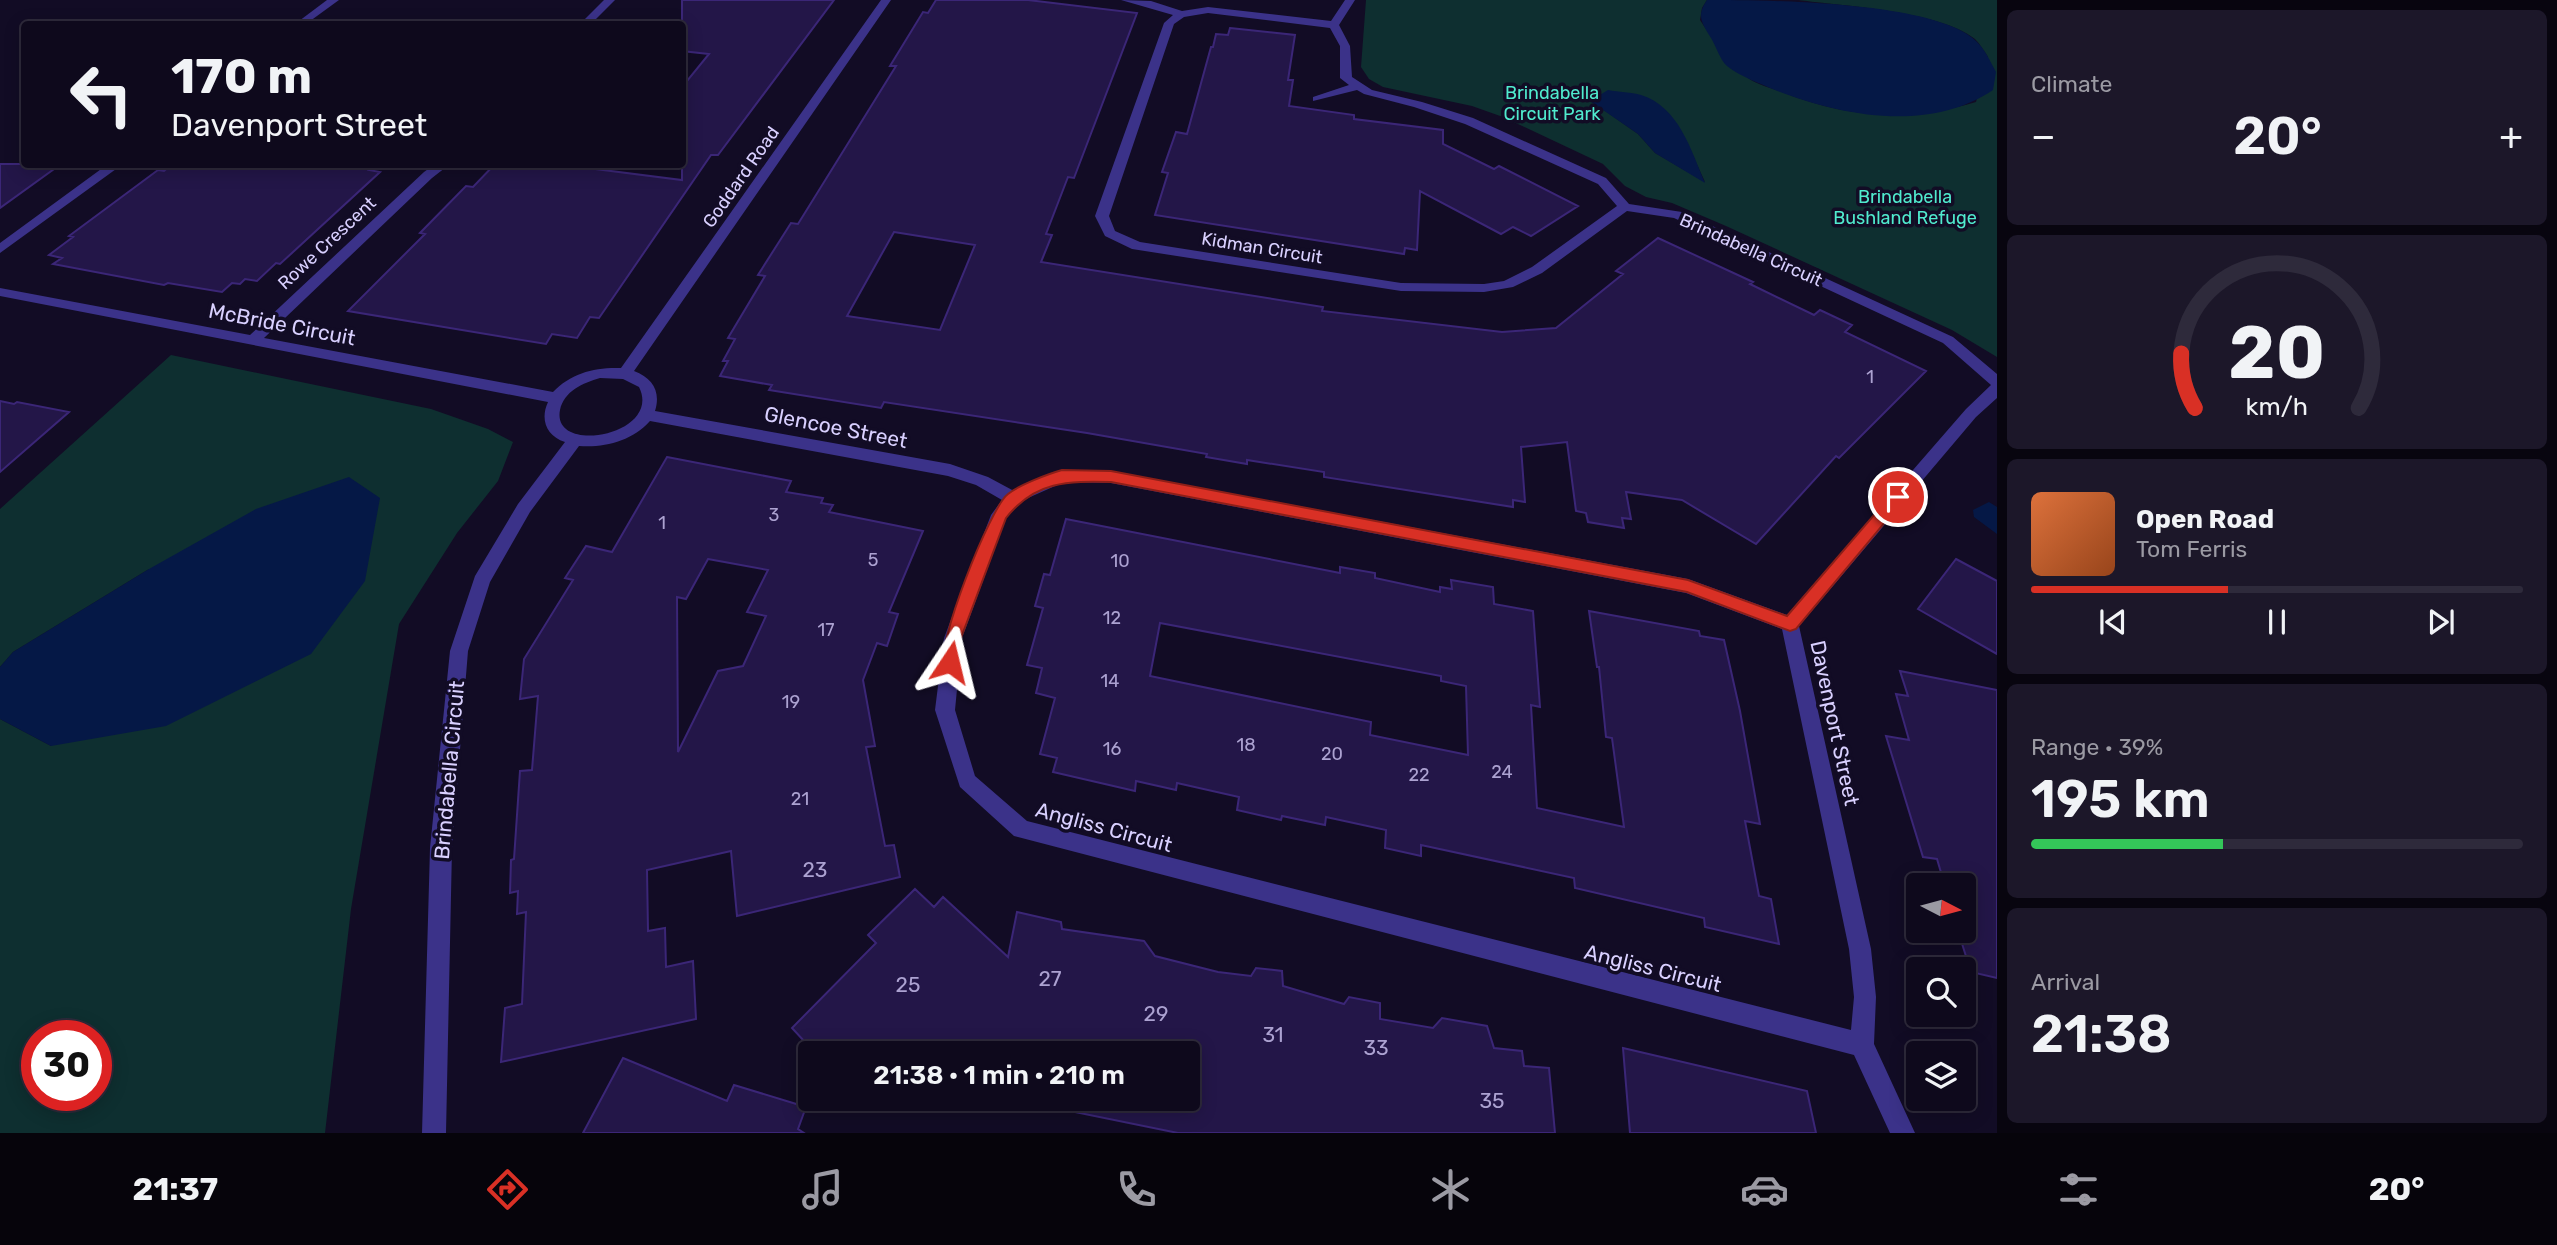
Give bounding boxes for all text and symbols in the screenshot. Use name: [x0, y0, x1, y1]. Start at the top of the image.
text: 170 m: [171, 47, 312, 105]
icon: left: [56, 49, 147, 140]
text: Climate: [2031, 70, 2112, 98]
park label: Brindabella Circuit Park: [1503, 82, 1601, 125]
text: 20°: [2233, 105, 2322, 167]
text: Davenport Street: [171, 106, 427, 144]
text: −: [2031, 113, 2056, 159]
text: +: [2499, 113, 2523, 159]
street label: Goddard Road: [698, 122, 784, 232]
park label: Brindabella Bushland Refuge: [1833, 186, 1977, 229]
street label: Rowe Crescent: [273, 192, 381, 294]
street label: Brindabella Circuit: [1676, 209, 1826, 291]
street label: Kidman Circuit: [1200, 228, 1324, 268]
street label: McBride Circuit: [206, 298, 358, 350]
text: 20: [2229, 310, 2325, 396]
house number: 1: [1866, 366, 1874, 388]
text: km/h: [2246, 392, 2308, 421]
street label: Glencoe Street: [762, 401, 910, 453]
pin: [1868, 467, 1928, 527]
icon: arrive: [1879, 478, 1917, 516]
house number: 3: [769, 504, 779, 526]
text: Open Road: [2136, 504, 2274, 535]
house number: 1: [658, 512, 666, 534]
text: Tom Ferris: [2136, 535, 2247, 563]
house number: 5: [868, 549, 878, 571]
house number: 10: [1110, 550, 1130, 572]
icon: previous: [2094, 603, 2132, 641]
icon: pause: [2258, 603, 2296, 641]
icon: next: [2422, 603, 2460, 641]
house number: 12: [1103, 607, 1121, 629]
house number: 17: [818, 619, 834, 641]
position arrow: [913, 625, 987, 699]
street label: Davenport Street: [1805, 638, 1865, 808]
house number: 14: [1101, 670, 1119, 692]
street label: Brindabella Circuit: [429, 680, 469, 860]
house number: 19: [782, 691, 800, 713]
text: Range · 39%: [2031, 733, 2163, 761]
house number: 18: [1236, 734, 1256, 756]
house number: 16: [1103, 738, 1121, 760]
house number: 20: [1321, 743, 1343, 765]
house number: 24: [1491, 761, 1513, 783]
house number: 22: [1408, 764, 1430, 786]
text: 195 km: [2031, 768, 2210, 830]
house number: 21: [791, 788, 809, 810]
street label: Angliss Circuit: [1033, 797, 1175, 857]
house number: 23: [803, 857, 827, 882]
north arrow: [1906, 873, 1976, 943]
map controls: [1906, 873, 1976, 1111]
street label: Angliss Circuit: [1582, 939, 1724, 997]
button: search: [1906, 957, 1976, 1027]
house number: 27: [1038, 966, 1062, 991]
text: Arrival: [2031, 968, 2100, 996]
house number: 25: [896, 972, 920, 997]
house number: 29: [1144, 1001, 1168, 1026]
text: 21:38: [2031, 1003, 2172, 1065]
speed limit sign: 30: [21, 1020, 112, 1111]
house number: 31: [1262, 1022, 1284, 1047]
house number: 33: [1363, 1035, 1389, 1060]
button: layers: [1906, 1041, 1976, 1111]
text: 21:38 · 1 min · 210 m: [873, 1060, 1125, 1091]
house number: 35: [1479, 1088, 1505, 1113]
icon: directions: [483, 1165, 532, 1214]
icon: music: [798, 1165, 847, 1214]
icon: phone: [1112, 1165, 1161, 1214]
icon: climate: [1426, 1165, 1475, 1214]
icon: car: [1740, 1165, 1789, 1214]
icon: filters: [2054, 1165, 2103, 1214]
text: 21:37: [133, 1170, 218, 1208]
text: 20°: [2369, 1170, 2424, 1208]

